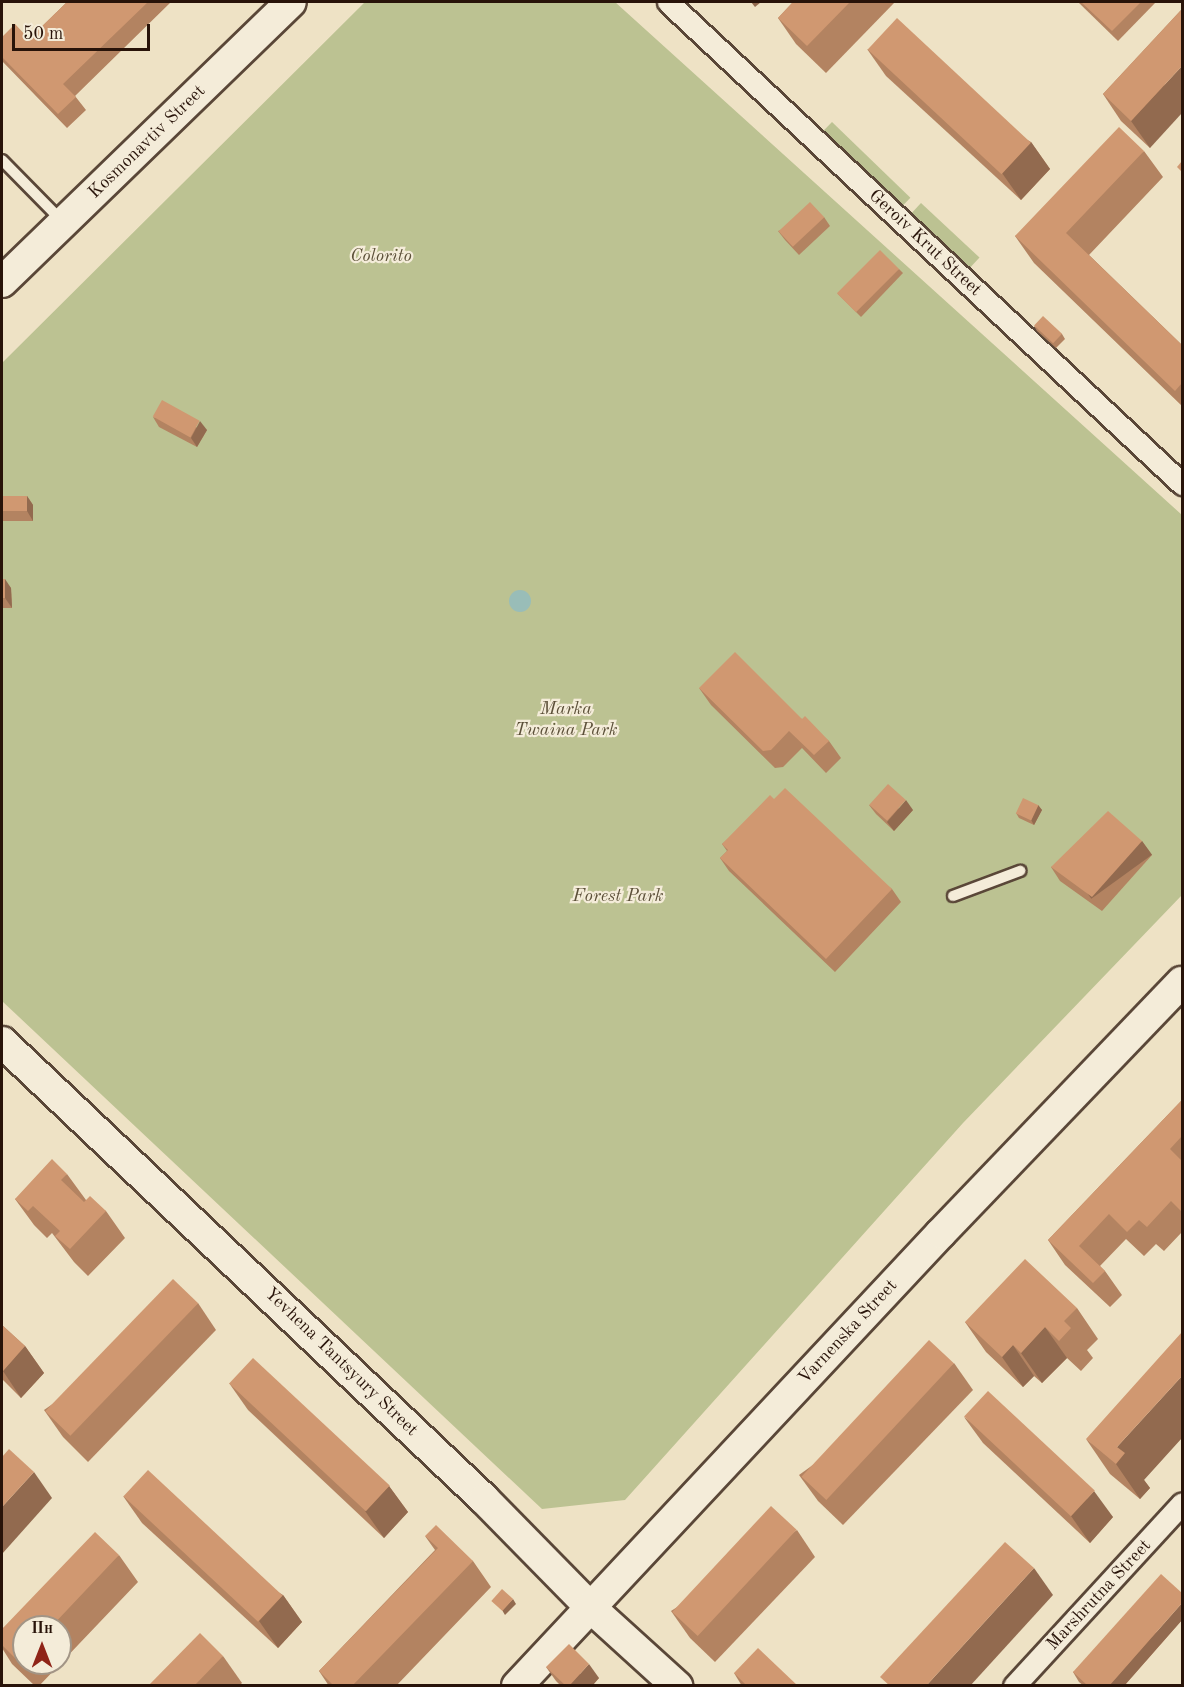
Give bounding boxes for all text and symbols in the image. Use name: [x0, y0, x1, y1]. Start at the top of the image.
scale bar: [15, 12, 153, 50]
text: 50 m: [23, 25, 63, 43]
street label: Kosmonavtiv Street: [84, 81, 210, 203]
street label: Geroiv Krut Street: [864, 185, 986, 301]
park label: Colorito: [350, 245, 412, 267]
park label: Marka Twaina Park: [514, 699, 618, 742]
park label: Forest Park: [572, 885, 664, 907]
street label: Varnenska Street: [794, 1275, 902, 1389]
street label: Yevhena Tantsyury Street: [260, 1283, 422, 1441]
street label: Marshrutna Street: [1042, 1535, 1156, 1655]
north arrow: [12, 1615, 72, 1675]
text: Пн: [31, 1621, 53, 1637]

